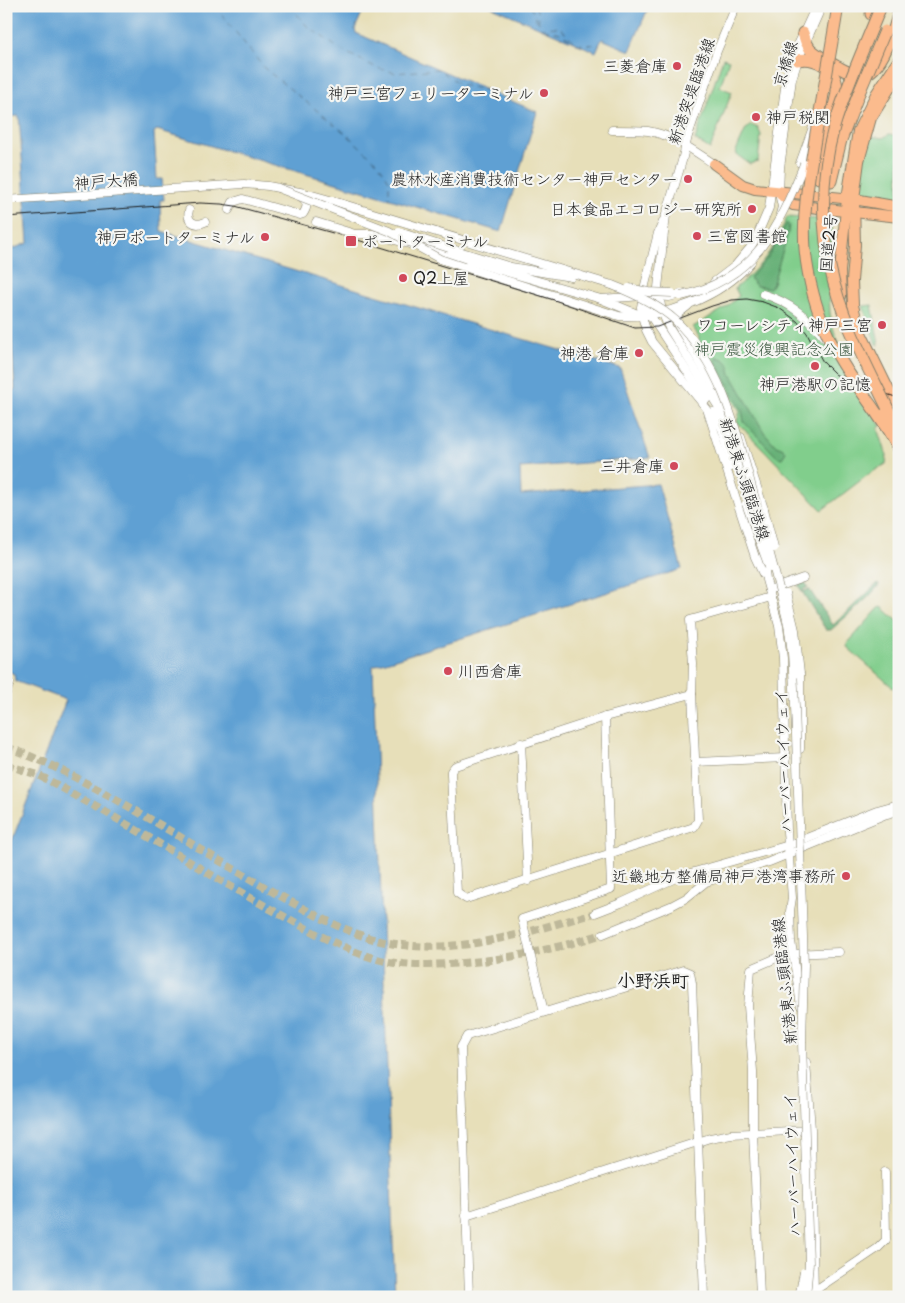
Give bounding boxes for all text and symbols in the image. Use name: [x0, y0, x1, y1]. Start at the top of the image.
street label: 新港突堤臨港線: [660, 34, 720, 148]
street label: 京橋線: [766, 37, 803, 90]
place label: 三菱倉庫: [603, 53, 667, 77]
marker: 三菱倉庫: [671, 60, 683, 72]
place label: 神戸三宮フェリーターミナル: [328, 80, 534, 104]
marker: 神戸三宮フェリーターミナル: [538, 87, 550, 99]
place label: 神戸税関: [766, 104, 830, 128]
marker: 神戸税関: [750, 111, 762, 123]
street label: 神戸大橋: [73, 166, 139, 194]
place label: 農林水産消費技術センター神戸センター: [391, 166, 678, 190]
marker: 農林水産消費技術センター神戸センター: [682, 173, 694, 185]
place label: 日本食品エコロジー研究所: [550, 196, 742, 220]
marker: 日本食品エコロジー研究所: [746, 203, 758, 215]
street label: 国道2号: [812, 212, 842, 274]
place label: 三宮図書館: [707, 223, 787, 247]
place label: 神戸ポートターミナル: [96, 224, 255, 248]
place label: ポートターミナル: [362, 228, 489, 252]
marker: 三宮図書館: [691, 230, 703, 242]
marker: 神戸ポートターミナル: [259, 231, 271, 243]
marker: ポートターミナル: [344, 234, 358, 248]
place label: Q2上屋: [413, 265, 469, 289]
marker: Q2上屋: [397, 272, 409, 284]
place label: ワコーレシティ神戸三宮: [697, 312, 872, 336]
marker: ワコーレシティ神戸三宮: [876, 319, 888, 331]
park label: 神戸震災復興記念公園: [694, 336, 854, 360]
place label: 神港 倉庫: [560, 340, 629, 364]
marker: 神港 倉庫: [633, 347, 645, 359]
marker: 神戸港駅の記憶: [809, 360, 821, 372]
place label: 神戸港駅の記憶: [759, 371, 871, 395]
street label: 新港東ふ頭臨港線: [715, 414, 777, 543]
place label: 三井倉庫: [600, 453, 664, 477]
marker: 三井倉庫: [668, 460, 680, 472]
place label: 川西倉庫: [458, 658, 522, 682]
marker: 川西倉庫: [442, 665, 454, 677]
street label: ハーバーハイウェイ: [767, 689, 797, 833]
place label: 近畿地方整備局神戸港湾事務所: [612, 863, 836, 887]
marker: 近畿地方整備局神戸港湾事務所: [840, 870, 852, 882]
street label: 新港東ふ頭臨港線: [764, 916, 802, 1046]
district label: 小野浜町: [617, 966, 689, 993]
street label: ハーバーハイウェイ: [776, 1093, 806, 1237]

